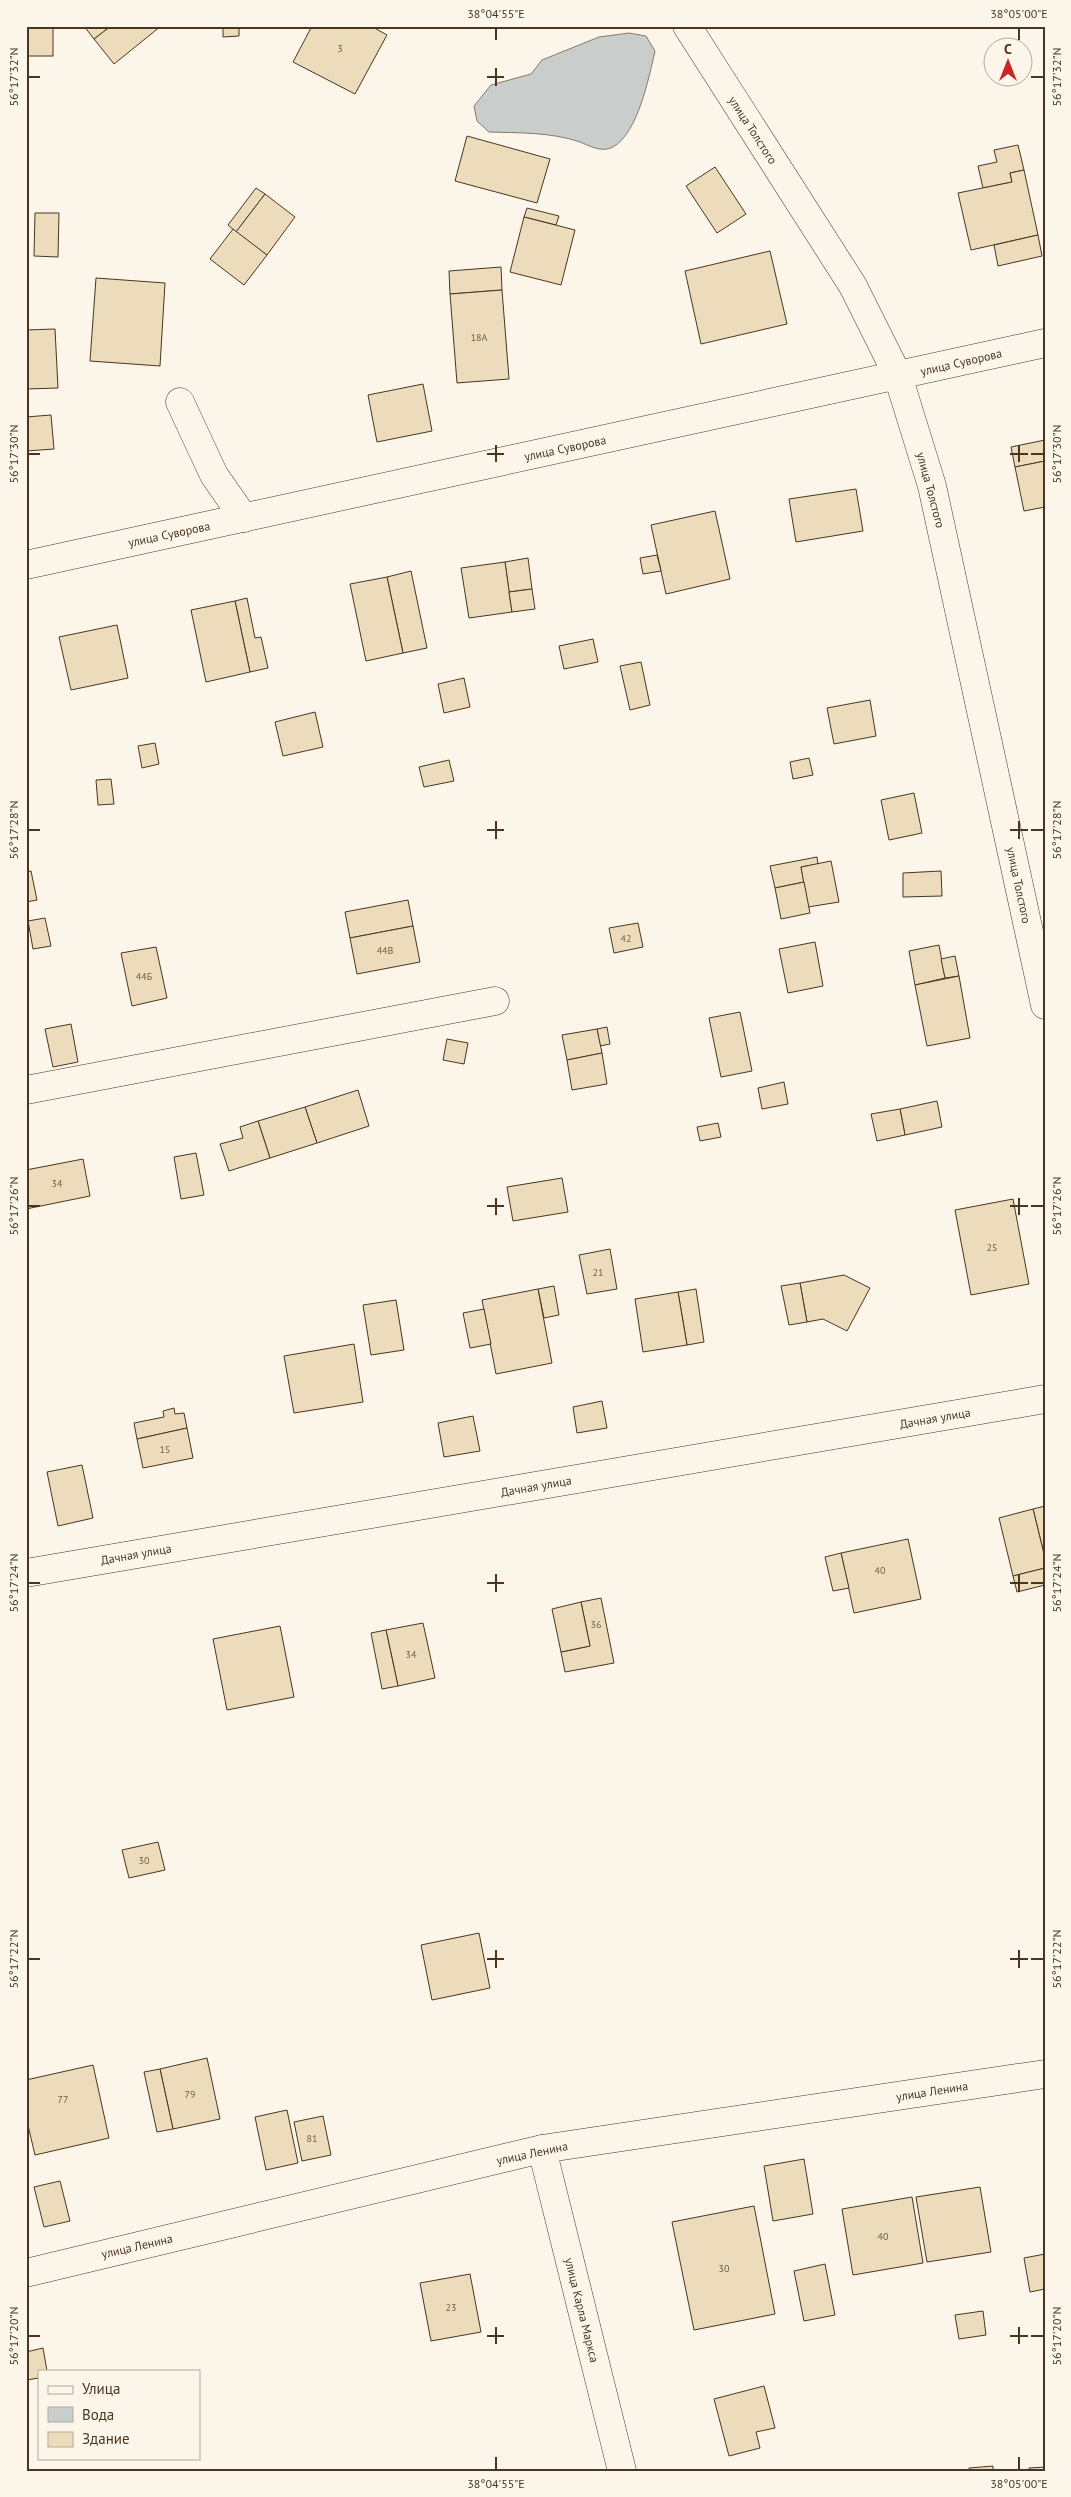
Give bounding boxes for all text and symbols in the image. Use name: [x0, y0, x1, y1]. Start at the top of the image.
text: 38°04'55"E: [467, 6, 525, 21]
text: 38°05'00"E: [990, 6, 1048, 21]
north arrow: [984, 38, 1034, 88]
text: С: [1004, 40, 1012, 58]
house number: 3: [337, 42, 343, 55]
text: 56°17'32"N: [6, 47, 21, 107]
text: 56°17'32"N: [1049, 47, 1064, 107]
street label: улица Толстого: [726, 93, 780, 167]
house number: 18А: [471, 331, 488, 344]
street label: улица Суворова: [919, 345, 1003, 379]
text: 56°17'30"N: [6, 424, 21, 484]
text: 56°17'30"N: [1049, 424, 1064, 484]
street label: улица Суворова: [523, 432, 607, 464]
street label: улица Толстого: [914, 450, 948, 530]
street label: улица Суворова: [127, 518, 211, 550]
text: 56°17'28"N: [6, 800, 21, 860]
text: 56°17'28"N: [1049, 800, 1064, 860]
street label: улица Толстого: [1004, 845, 1034, 925]
house number: 42: [621, 932, 631, 945]
house number: 44В: [377, 944, 394, 957]
house number: 44Б: [136, 970, 153, 983]
text: 56°17'26"N: [6, 1176, 21, 1236]
text: 56°17'26"N: [1049, 1176, 1064, 1236]
house number: 34: [52, 1177, 63, 1190]
house number: 25: [987, 1241, 997, 1254]
house number: 21: [593, 1266, 603, 1279]
street label: Дачная улица: [898, 1404, 972, 1432]
house number: 15: [160, 1443, 170, 1456]
street label: Дачная улица: [499, 1472, 573, 1500]
street label: Дачная улица: [99, 1540, 173, 1568]
text: 56°17'24"N: [6, 1553, 21, 1613]
text: 56°17'24"N: [1049, 1553, 1064, 1613]
house number: 40: [875, 1564, 886, 1577]
house number: 36: [591, 1618, 601, 1631]
house number: 34: [406, 1648, 417, 1661]
house number: 30: [139, 1854, 150, 1867]
text: 56°17'22"N: [6, 1929, 21, 1989]
text: 56°17'22"N: [1049, 1929, 1064, 1989]
street label: улица Ленина: [895, 2078, 969, 2104]
house number: 79: [185, 2088, 195, 2101]
house number: 77: [58, 2093, 68, 2106]
house number: 81: [307, 2132, 317, 2145]
street label: улица Ленина: [495, 2138, 569, 2168]
house number: 40: [878, 2230, 889, 2243]
street label: улица Ленина: [100, 2231, 174, 2261]
street label: улица Карла Маркса: [562, 2256, 602, 2364]
house number: 30: [719, 2262, 730, 2275]
house number: 23: [446, 2301, 456, 2314]
text: 56°17'20"N: [6, 2306, 21, 2366]
text: 56°17'20"N: [1049, 2306, 1064, 2366]
legend: [38, 2370, 200, 2460]
text: Улица: [82, 2379, 120, 2398]
text: Вода: [82, 2405, 114, 2424]
text: Здание: [82, 2429, 130, 2448]
text: 38°04'55"E: [467, 2476, 525, 2491]
text: 38°05'00"E: [990, 2476, 1048, 2491]

